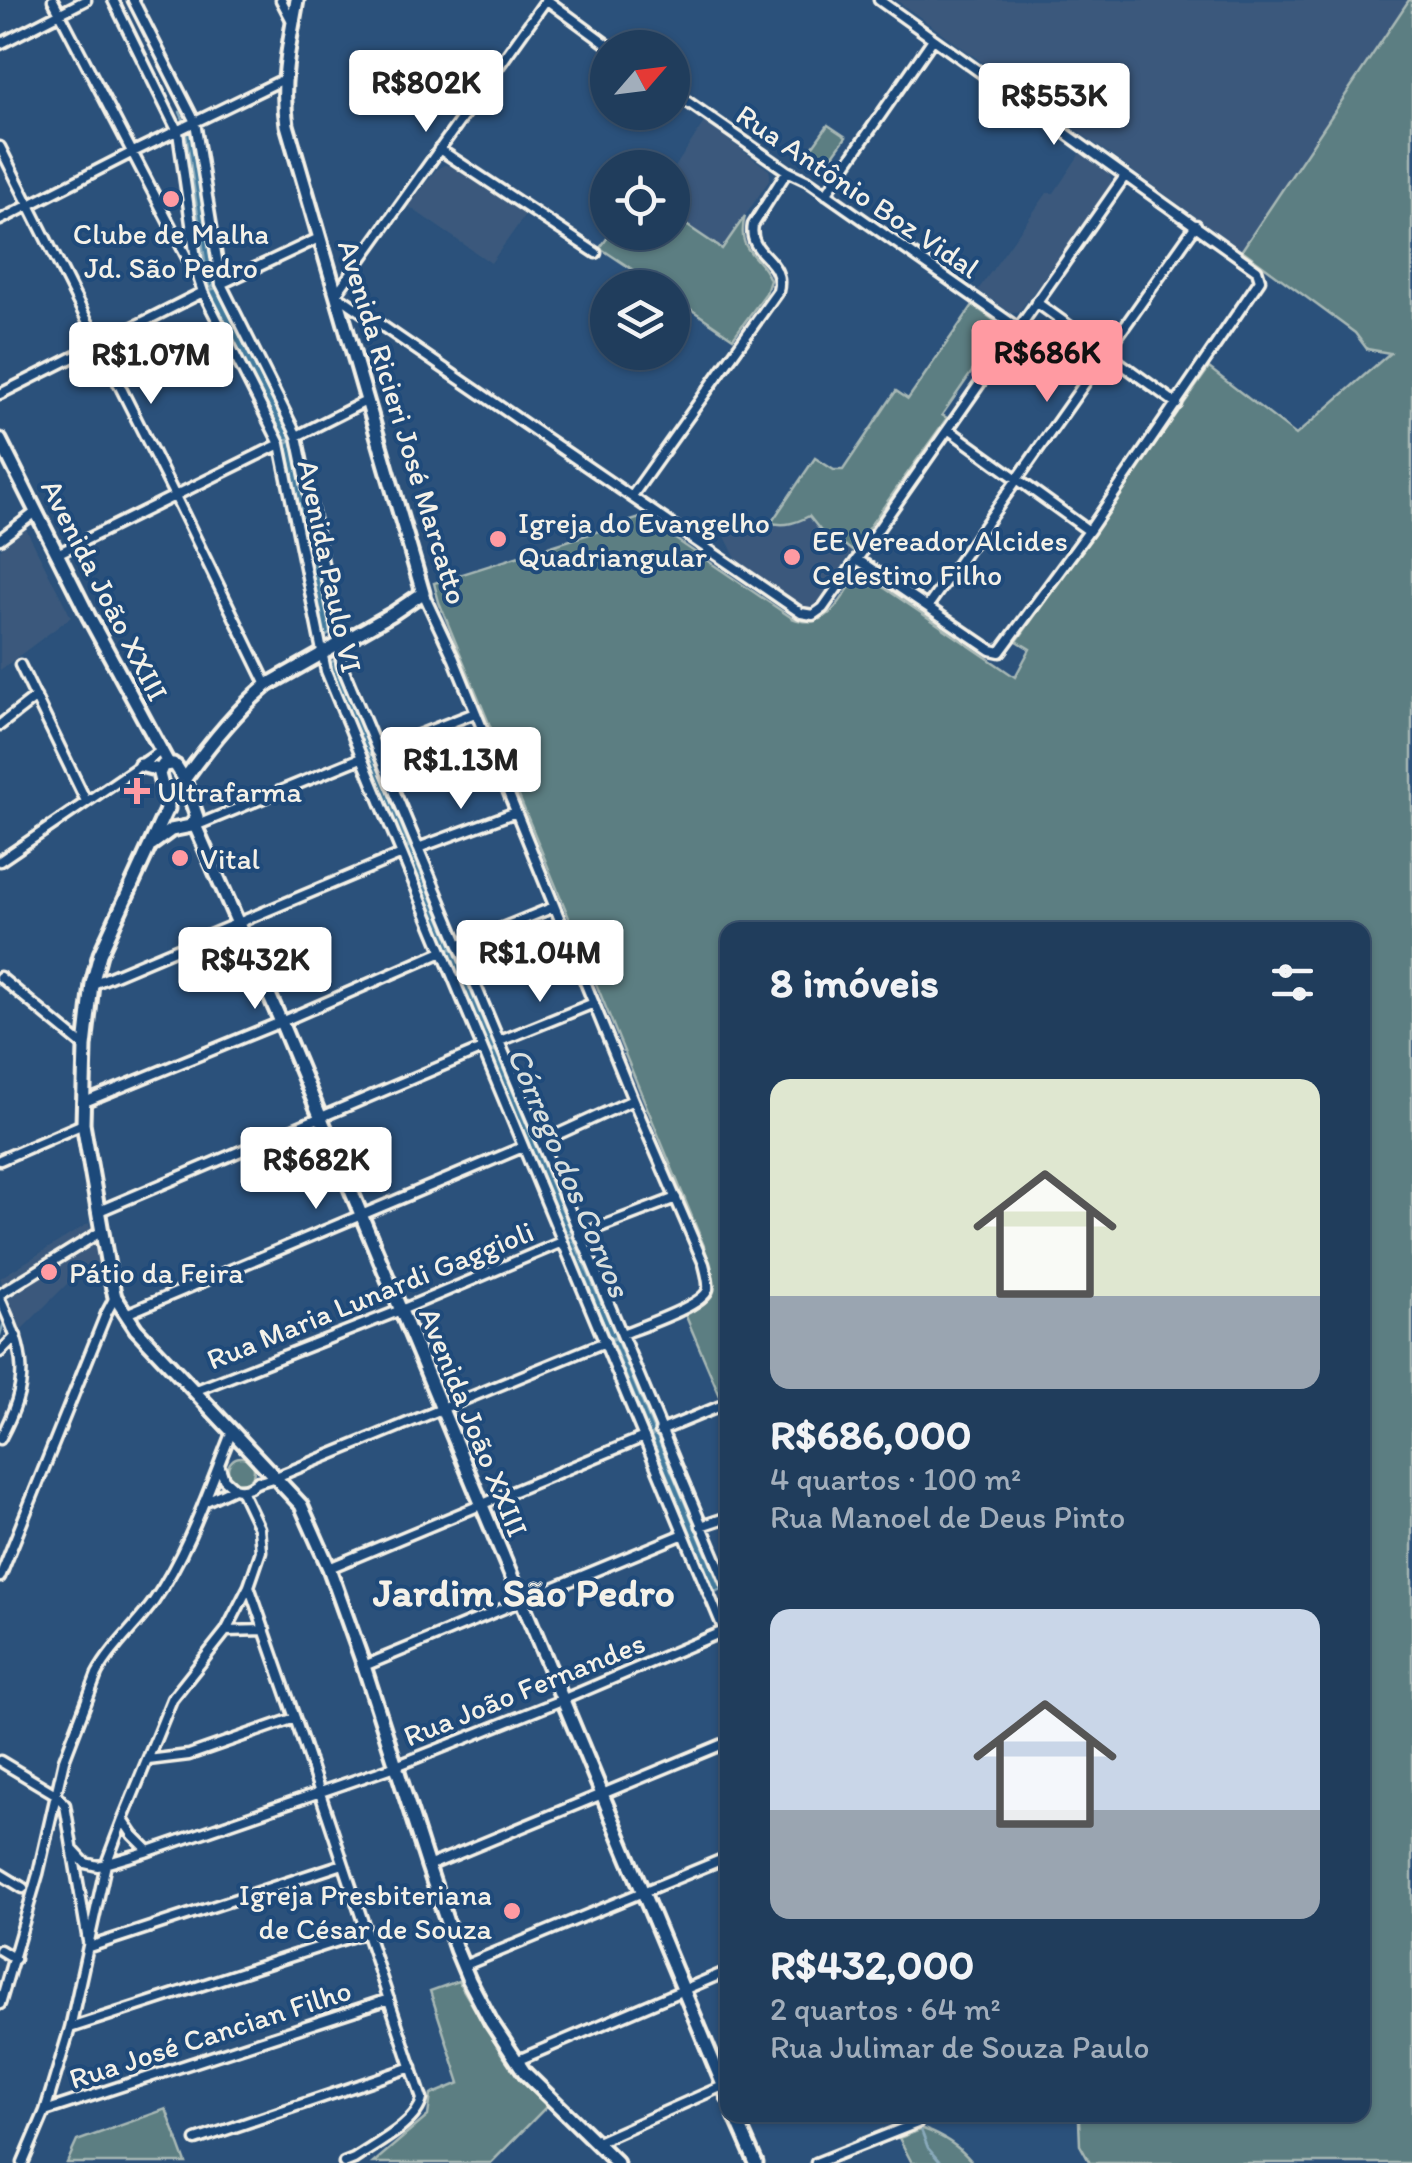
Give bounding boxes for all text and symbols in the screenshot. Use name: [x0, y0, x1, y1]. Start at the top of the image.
north arrow: [590, 30, 690, 130]
map controls: [590, 30, 690, 370]
pin: R$802K: [345, 50, 507, 135]
text: R$802K: [371, 63, 481, 101]
pin: R$553K: [973, 63, 1135, 148]
text: R$553K: [1001, 76, 1107, 114]
street label: Rua Antônio Boz Vidal: [729, 96, 987, 286]
button: locate: [590, 150, 690, 250]
marker: Clube de Malha Jd. São Pedro: [160, 188, 182, 210]
place label: Clube de Malha Jd. São Pedro: [73, 215, 269, 286]
street label: Avenida Ricieri José Marcatto: [330, 235, 476, 609]
button: layers: [590, 270, 690, 370]
pin: R$686K: [966, 320, 1128, 405]
pin: R$1.07M: [59, 322, 243, 407]
text: R$686K: [994, 333, 1100, 371]
text: R$1.07M: [91, 335, 211, 373]
street label: Avenida Paulo VI: [289, 456, 371, 676]
street label: Avenida João XXIII: [33, 473, 177, 707]
place label: Igreja do Evangelho Quadriangular: [518, 504, 770, 575]
place label: EE Vereador Alcides Celestino Filho: [812, 522, 1068, 593]
marker: Igreja do Evangelho Quadriangular: [487, 528, 509, 550]
marker: EE Vereador Alcides Celestino Filho: [781, 546, 803, 568]
pin: R$1.13M: [369, 727, 553, 812]
text: R$1.13M: [403, 740, 519, 778]
place label: Ultrafarma: [157, 773, 303, 810]
marker: Ultrafarma: [126, 780, 148, 802]
place label: Vital: [200, 840, 260, 877]
marker: Vital: [169, 847, 191, 869]
pin: R$1.04M: [448, 920, 632, 1005]
pin: R$432K: [174, 927, 336, 1012]
text: R$1.04M: [478, 933, 602, 971]
text: R$432K: [200, 940, 310, 978]
icon: filters: [1265, 955, 1320, 1010]
text: 8 imóveis: [770, 957, 939, 1008]
water label: Córrego dos Corvos: [499, 1042, 639, 1304]
pin: R$682K: [235, 1127, 397, 1212]
text: R$682K: [263, 1140, 369, 1178]
icon: home: [955, 1144, 1135, 1324]
street label: Rua Maria Lunardi Gaggioli: [201, 1212, 539, 1378]
place label: Pátio da Feira: [69, 1254, 244, 1291]
marker: Pátio da Feira: [38, 1261, 60, 1283]
street label: Avenida João XXIII: [411, 1302, 537, 1542]
text: R$686,000: [770, 1409, 972, 1460]
text: 4 quartos · 100 m²: [770, 1460, 1021, 1498]
text: Rua Manoel de Deus Pinto: [770, 1498, 1125, 1536]
district label: Jardim São Pedro: [372, 1568, 675, 1616]
street label: Rua João Fernandes: [398, 1624, 650, 1754]
icon: home: [955, 1674, 1135, 1854]
place label: Igreja Presbiteriana de César de Souza: [239, 1876, 492, 1947]
marker: Igreja Presbiteriana de César de Souza: [501, 1900, 523, 1922]
text: R$432,000: [770, 1939, 974, 1990]
street label: Rua José Cancian Filho: [64, 1971, 356, 2097]
text: 2 quartos · 64 m²: [770, 1990, 1001, 2028]
text: Rua Julimar de Souza Paulo: [770, 2028, 1149, 2066]

